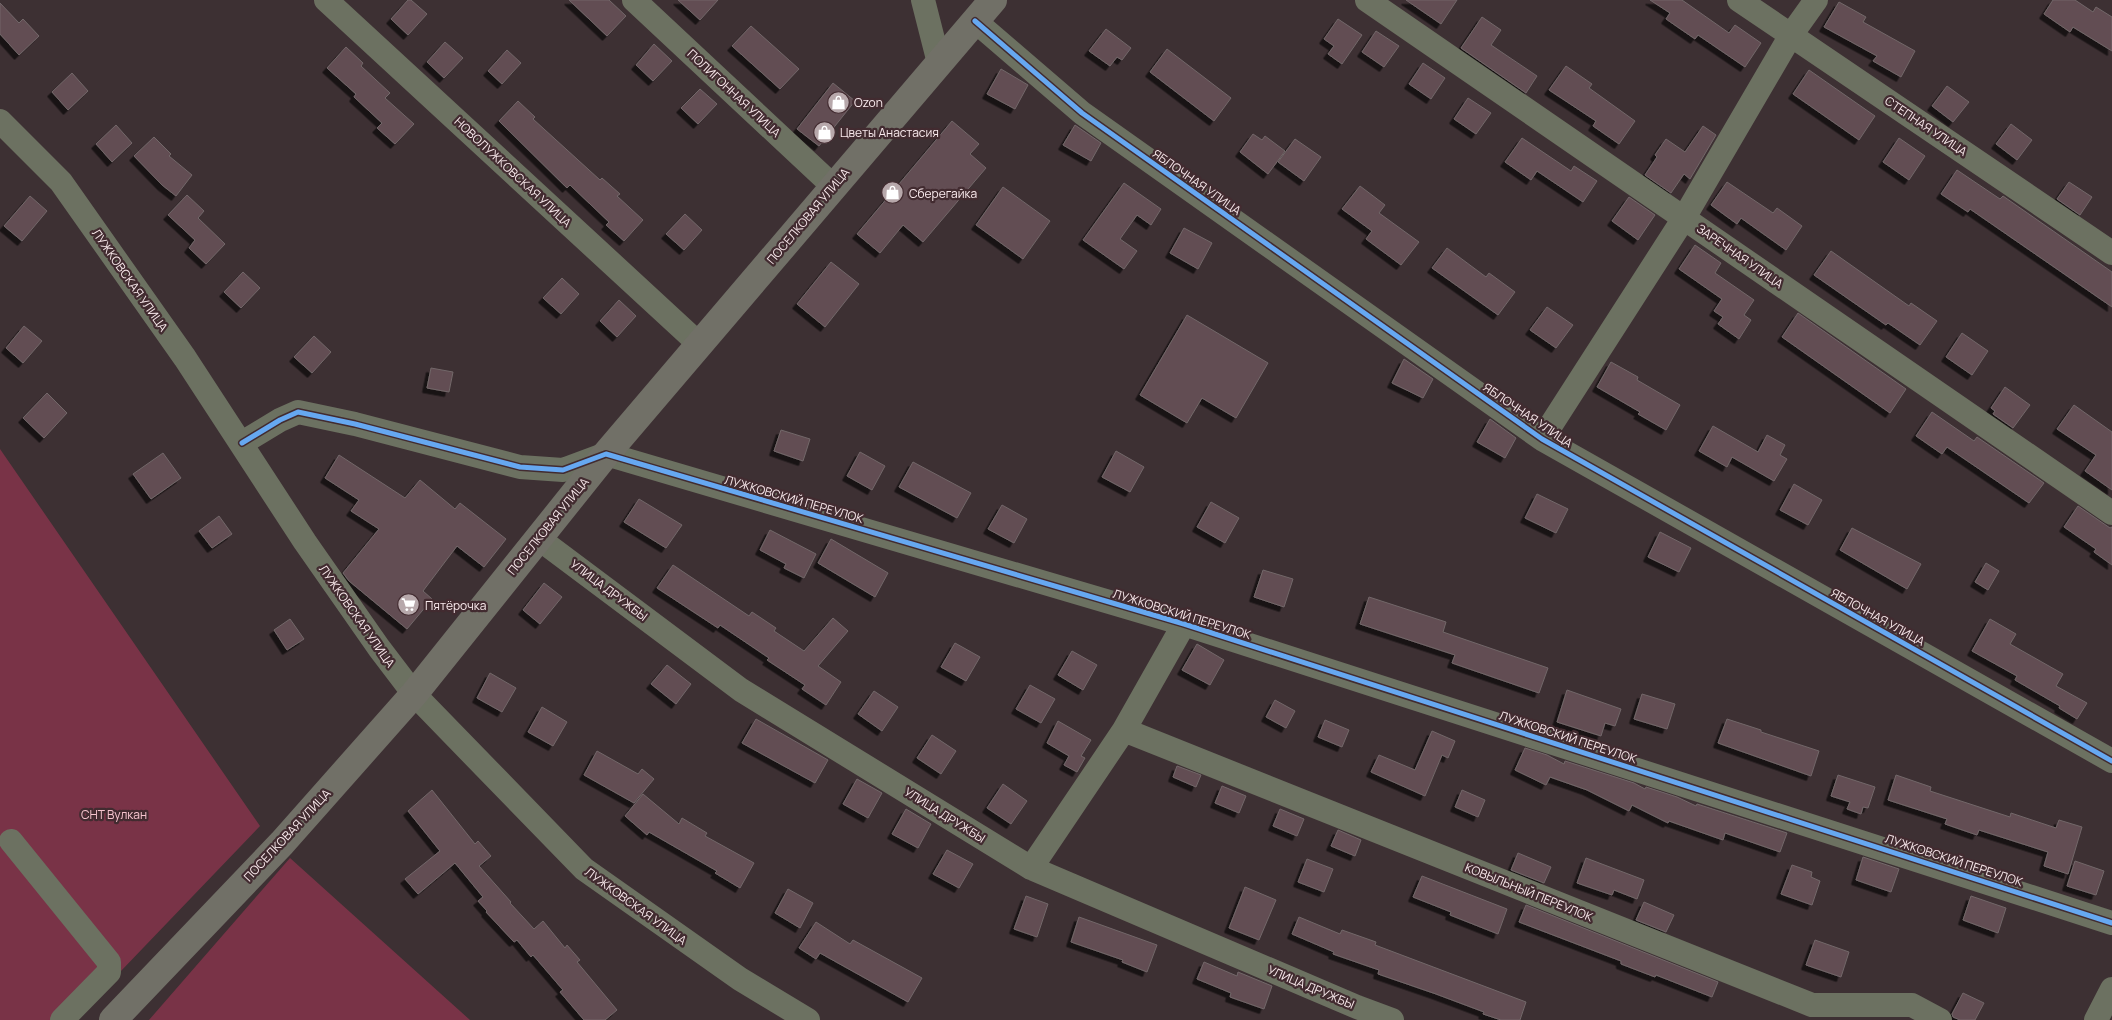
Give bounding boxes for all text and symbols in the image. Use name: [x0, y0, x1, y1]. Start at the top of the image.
street label: ПОЛИГОННАЯ УЛИЦА: [684, 45, 785, 141]
shop icon: Ozon: [826, 90, 850, 114]
street label: СТЕПНАЯ УЛИЦА: [1881, 92, 1971, 160]
place label: Ozon: [854, 94, 883, 111]
street label: НОВОЛУЖКОВСКАЯ УЛИЦА: [451, 113, 576, 231]
shop icon: Цветы Анастасия: [812, 120, 836, 144]
place label: Цветы Анастасия: [840, 124, 939, 141]
street label: ЯБЛОЧНАЯ УЛИЦА: [1149, 145, 1245, 219]
street label: ПОСЕЛКОВАЯ УЛИЦА: [763, 164, 854, 268]
shop icon: Сберегайка: [881, 181, 905, 205]
place label: Сберегайка: [909, 185, 977, 202]
street label: ЗАРЕЧНАЯ УЛИЦА: [1693, 220, 1787, 292]
street label: ЛУЖКОВСКАЯ УЛИЦА: [88, 225, 172, 335]
street label: ЯБЛОЧНАЯ УЛИЦА: [1480, 379, 1576, 452]
street label: ЛУЖКОВСКИЙ ПЕРЕУЛОК: [723, 471, 866, 527]
street label: ПОСЕЛКОВАЯ УЛИЦА: [503, 473, 593, 578]
street label: УЛИЦА ДРУЖБЫ: [567, 555, 651, 625]
street label: ЛУЖКОВСКАЯ УЛИЦА: [315, 561, 399, 671]
street label: ЯБЛОЧНАЯ УЛИЦА: [1828, 584, 1928, 650]
street label: ЛУЖКОВСКИЙ ПЕРЕУЛОК: [1111, 585, 1254, 643]
supermarket icon: Пятёрочка: [397, 593, 421, 617]
place label: Пятёрочка: [425, 597, 486, 614]
street label: ЛУЖКОВСКИЙ ПЕРЕУЛОК: [1497, 707, 1640, 768]
street label: УЛИЦА ДРУЖБЫ: [901, 783, 989, 847]
street label: ПОСЕЛКОВАЯ УЛИЦА: [240, 785, 335, 885]
park label: СНТ Вулкан: [81, 806, 147, 823]
street label: ЛУЖКОВСКИЙ ПЕРЕУЛОК: [1883, 830, 2026, 891]
street label: КОВЫЛЬНЫЙ ПЕРЕУЛОК: [1463, 859, 1596, 926]
street label: ЛУЖКОВСКАЯ УЛИЦА: [582, 863, 691, 949]
street label: УЛИЦА ДРУЖБЫ: [1265, 961, 1357, 1013]

